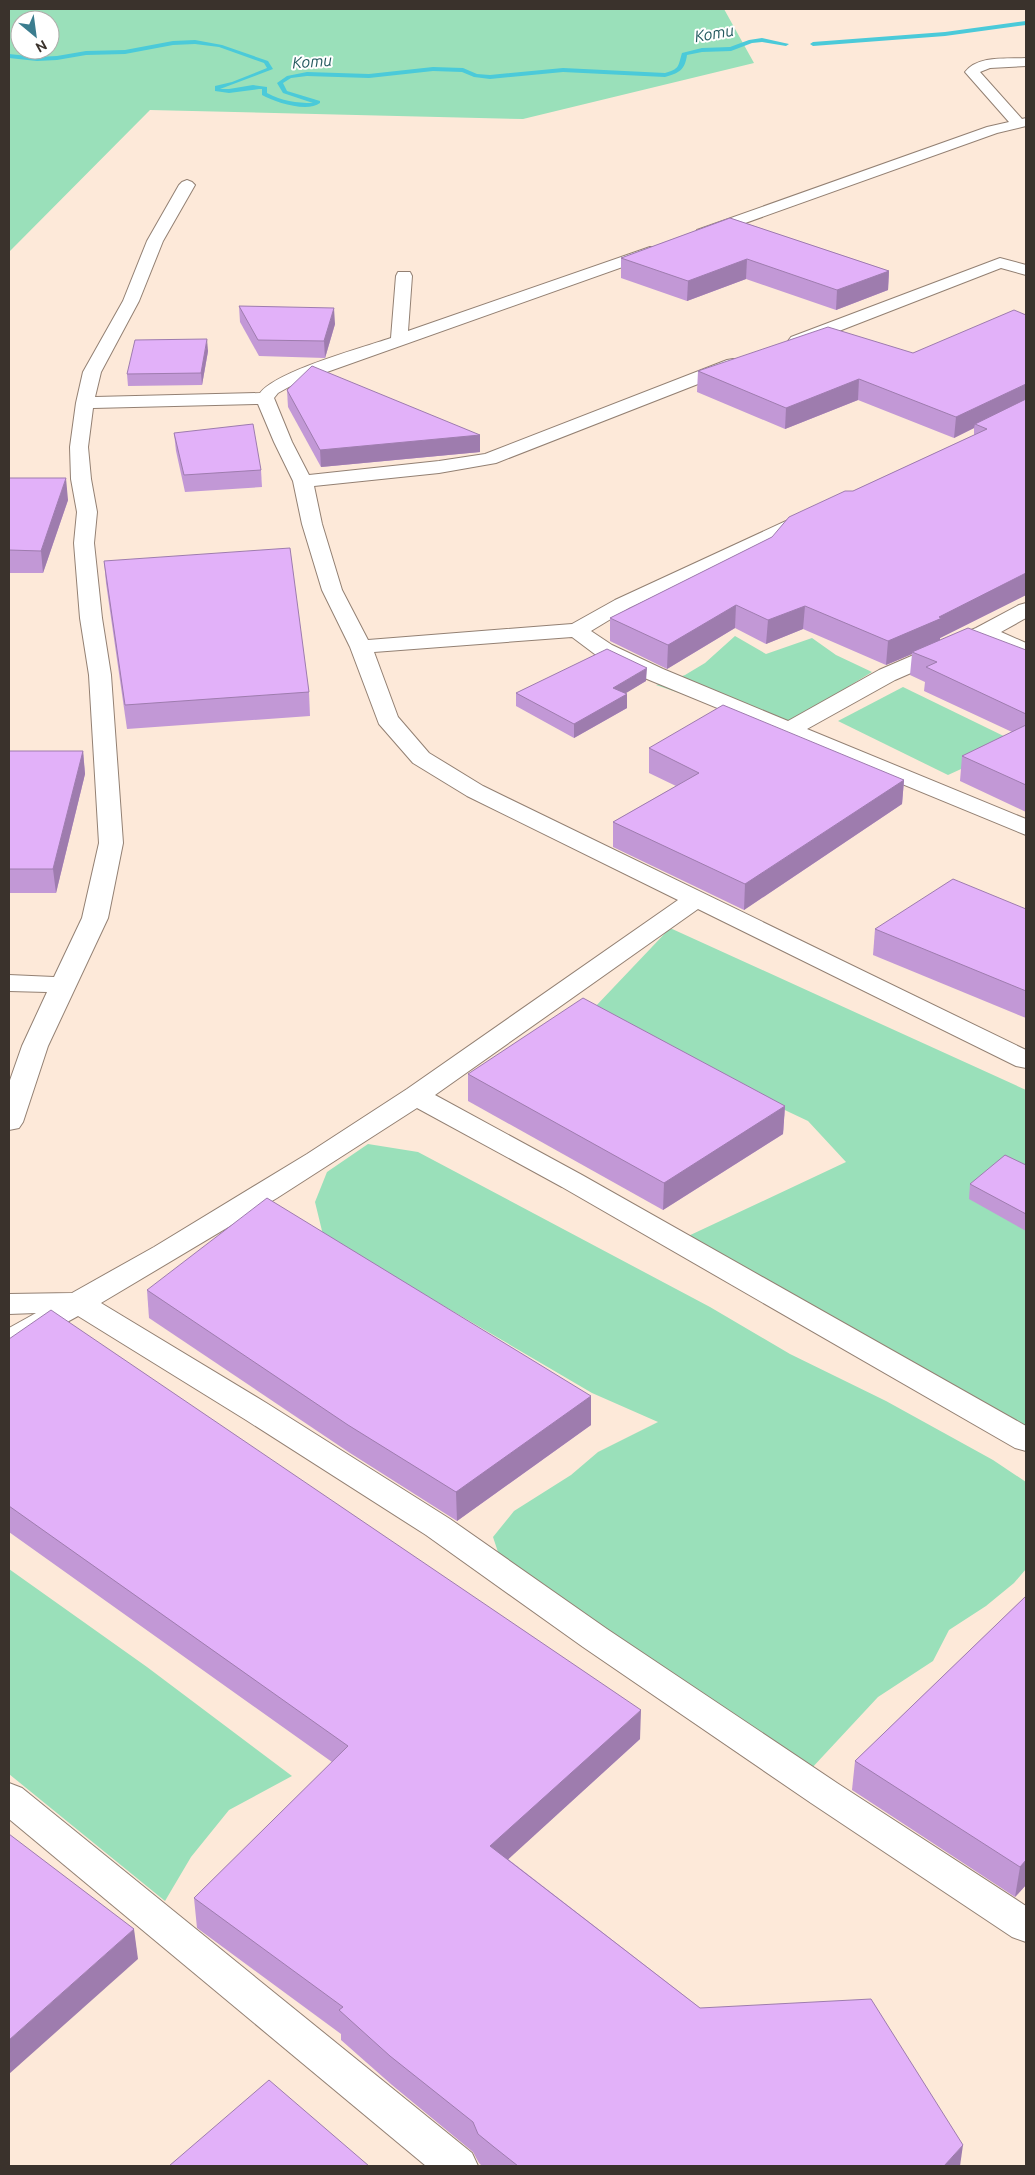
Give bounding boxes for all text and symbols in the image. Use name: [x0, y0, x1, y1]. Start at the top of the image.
north arrow: [10, 10, 60, 60]
water label: Komu: [693, 21, 736, 45]
text: N: [33, 37, 50, 56]
water label: Komu: [291, 51, 333, 71]

